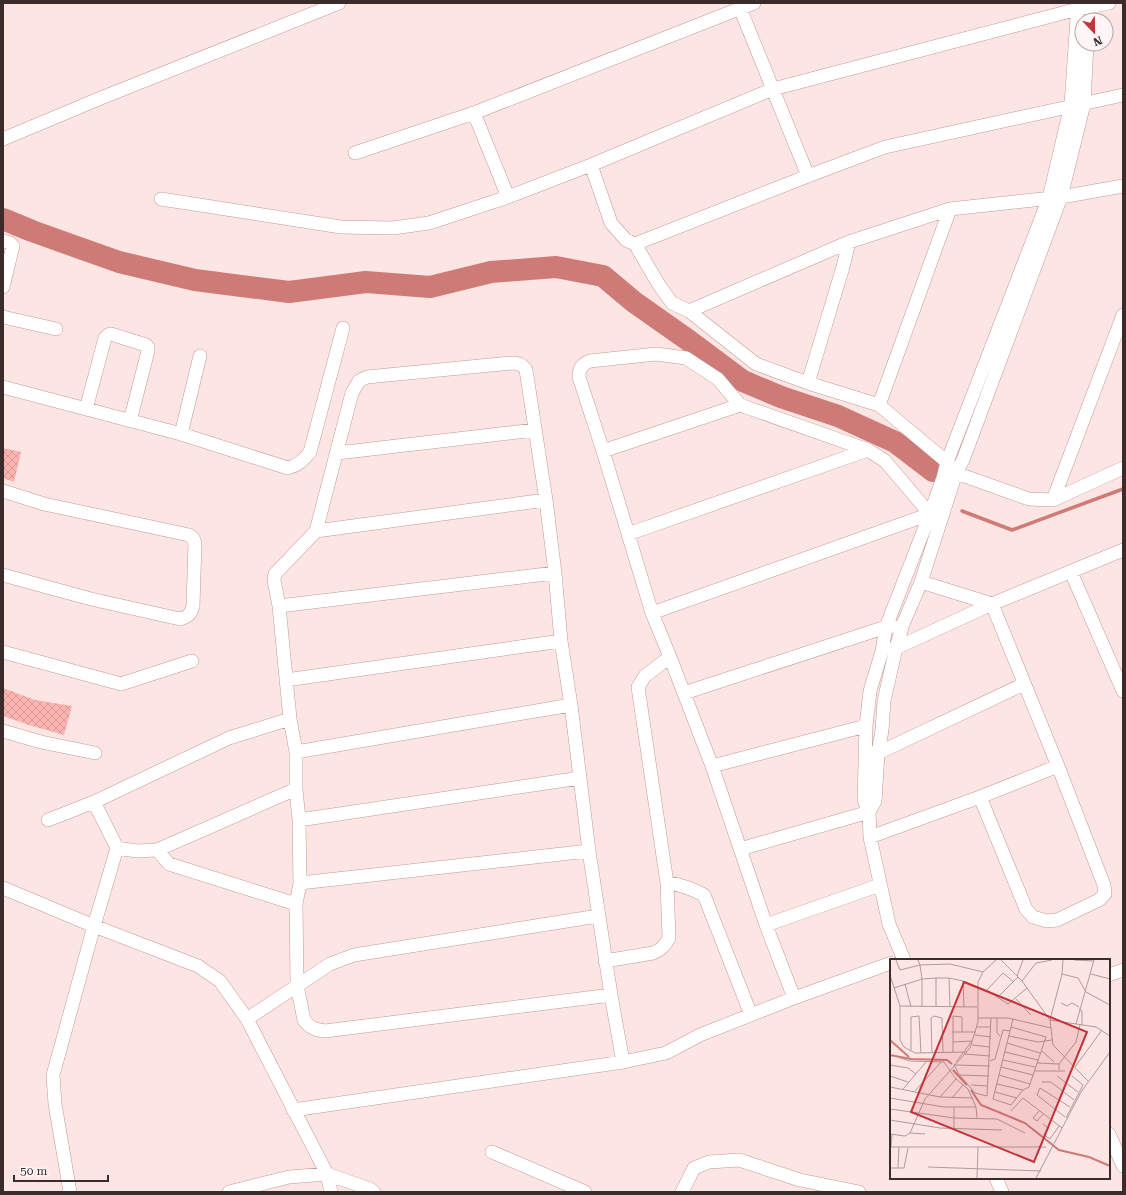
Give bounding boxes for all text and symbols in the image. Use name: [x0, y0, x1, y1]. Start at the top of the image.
north arrow: [1074, 12, 1114, 52]
text: N: [1091, 33, 1104, 49]
inset map: [890, 959, 1110, 1179]
scale bar: [14, 1157, 108, 1183]
text: 50 m: [20, 1164, 47, 1178]

